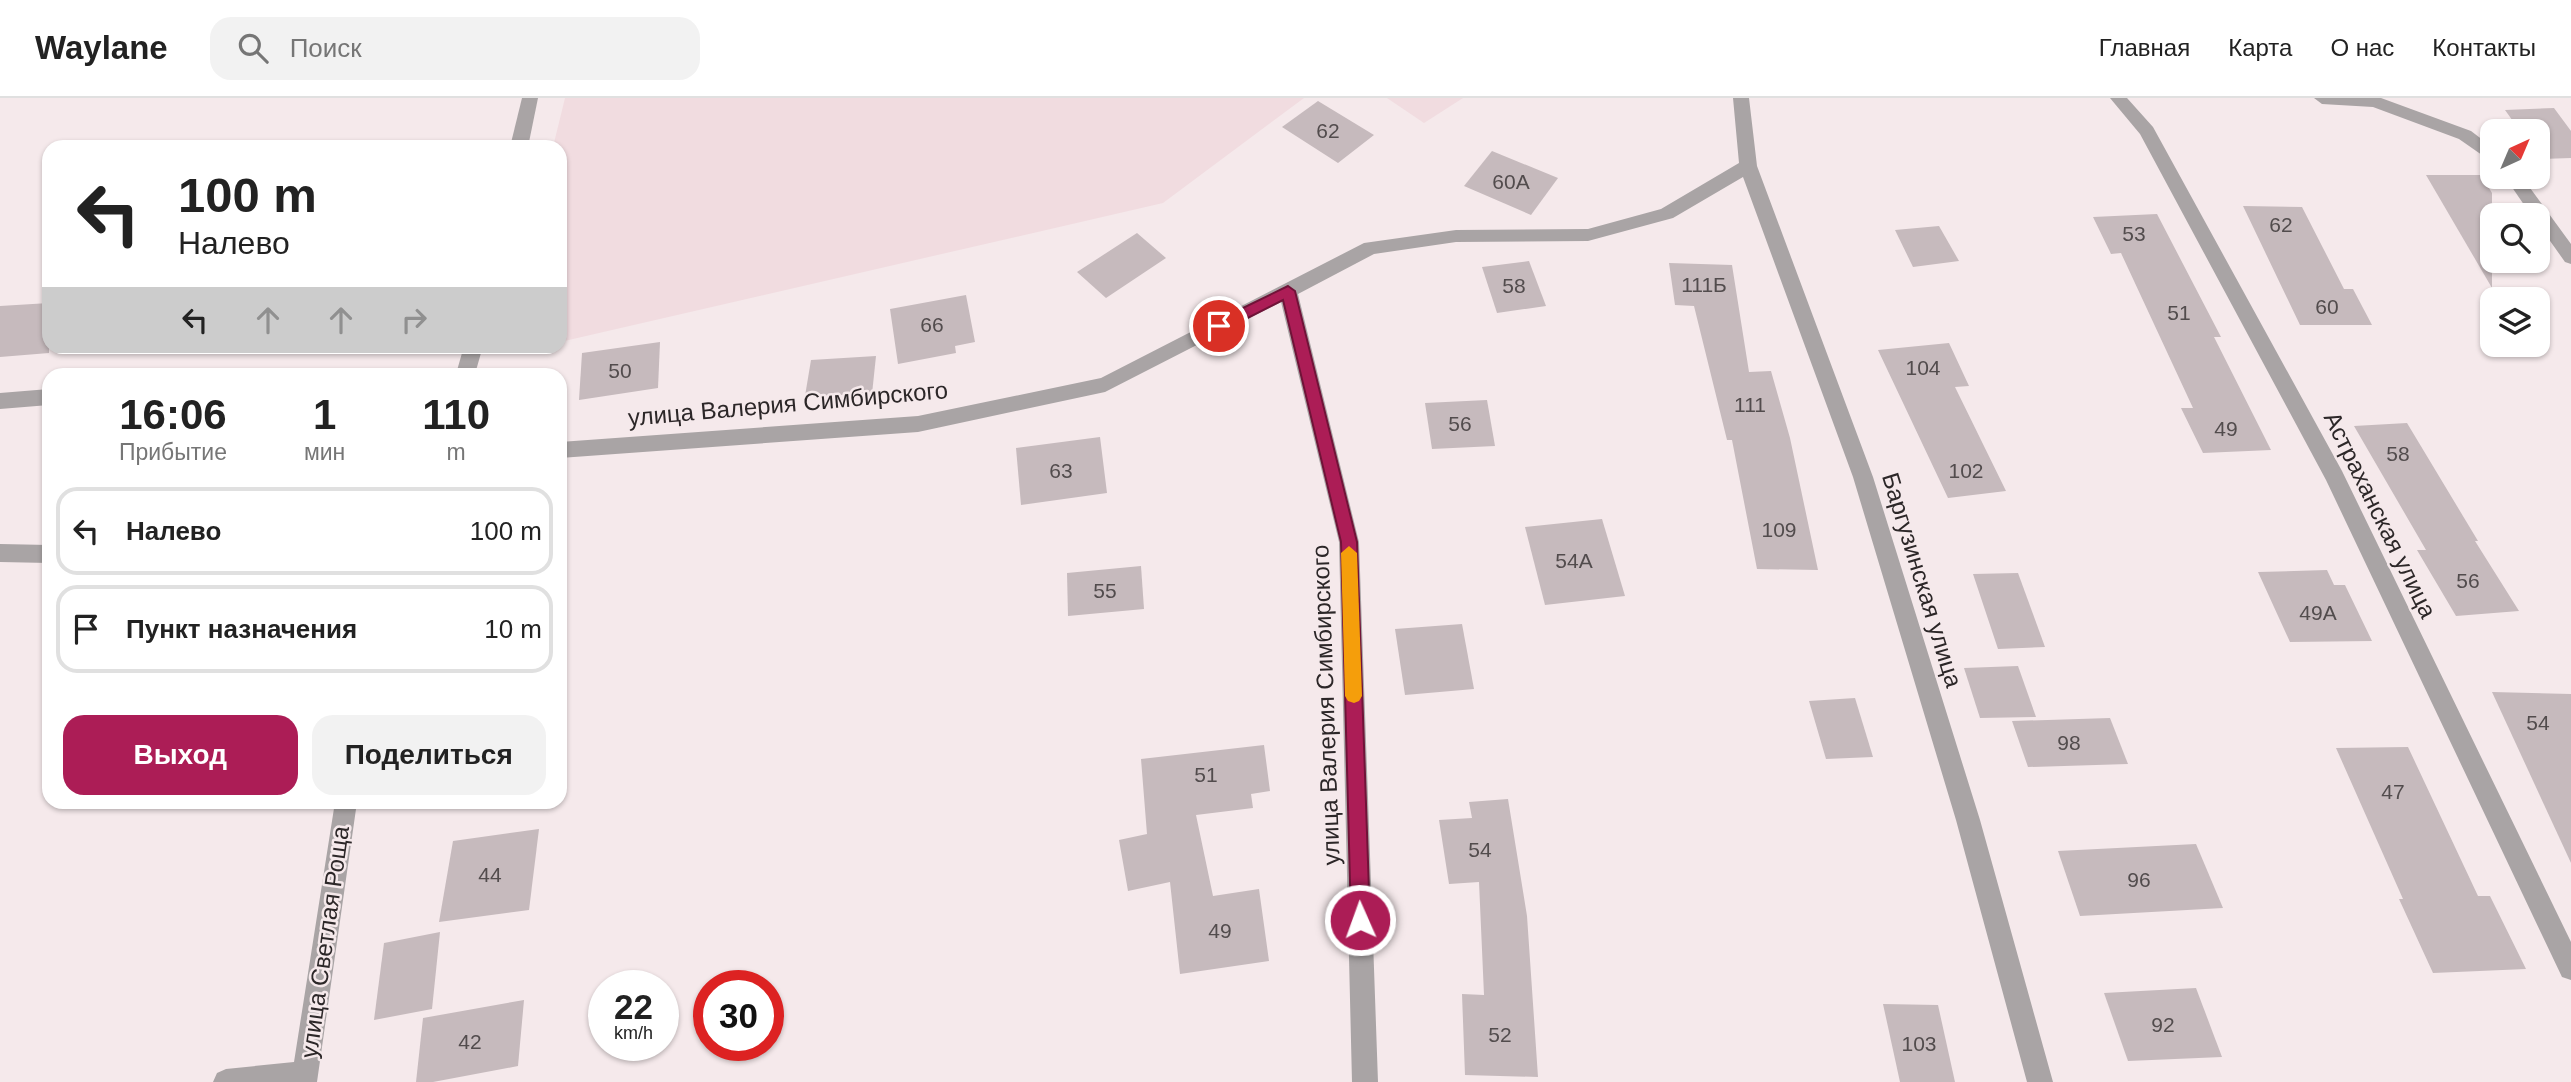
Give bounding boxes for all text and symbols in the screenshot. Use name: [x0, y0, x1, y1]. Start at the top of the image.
search box: [210, 17, 700, 80]
text: Waylane: [35, 29, 168, 66]
icon: search: [234, 29, 272, 67]
text: Поиск: [290, 33, 362, 63]
text: Главная: [2099, 34, 2190, 61]
text: Карта: [2228, 34, 2292, 61]
text: О нас: [2330, 34, 2394, 61]
text: Контакты: [2432, 34, 2536, 61]
house number: 62: [1316, 119, 1340, 142]
north arrow: [2480, 119, 2550, 189]
map controls: [2480, 119, 2550, 357]
icon: left: [63, 168, 154, 259]
text: 100 m: [178, 168, 317, 222]
house number: 60А: [1492, 170, 1530, 193]
button: search: [2480, 203, 2550, 273]
house number: 62: [2269, 213, 2293, 236]
house number: 53: [2122, 222, 2146, 245]
text: Налево: [178, 225, 290, 261]
house number: 111Б: [1681, 273, 1727, 296]
house number: 58: [1502, 274, 1526, 297]
button: layers: [2480, 287, 2550, 357]
house number: 60: [2315, 295, 2339, 318]
pin: [1189, 296, 1249, 356]
icon: left: [176, 301, 214, 339]
icon: ahead: [249, 301, 287, 339]
icon: ahead: [322, 301, 360, 339]
icon: right: [395, 301, 433, 339]
house number: 51: [2167, 301, 2191, 324]
icon: arrive: [1200, 307, 1238, 345]
house number: 66: [920, 313, 944, 336]
house number: 104: [1905, 356, 1941, 379]
house number: 50: [608, 359, 632, 382]
street label: улица Валерия Симбирского: [627, 376, 949, 431]
text: 16:06: [119, 391, 227, 438]
text: 1: [313, 391, 336, 438]
text: 110: [422, 391, 490, 438]
house number: 111: [1734, 393, 1766, 416]
street label: Астраханская улица: [2319, 407, 2442, 623]
house number: 56: [1448, 412, 1472, 435]
house number: 49: [2214, 417, 2238, 440]
text: Прибытие: [119, 439, 227, 465]
text: мин: [304, 439, 345, 465]
text: m: [447, 439, 466, 465]
house number: 58: [2386, 442, 2410, 465]
house number: 63: [1049, 459, 1073, 482]
house number: 102: [1948, 459, 1984, 482]
street label: Баргузинская улица: [1877, 469, 1968, 691]
icon: left: [67, 512, 105, 550]
text: Налево: [126, 516, 221, 546]
text: 100 m: [470, 516, 542, 546]
house number: 109: [1761, 518, 1797, 541]
street label: улица Валерия Симбирского: [1306, 544, 1345, 866]
house number: 54А: [1555, 549, 1593, 572]
house number: 56: [2456, 569, 2480, 592]
house number: 55: [1093, 579, 1117, 602]
house number: 49А: [2299, 601, 2337, 624]
icon: arrive: [67, 610, 105, 648]
text: Пункт назначения: [126, 614, 357, 644]
text: 10 m: [484, 614, 542, 644]
house number: 54: [2526, 711, 2550, 734]
button: Выход: [63, 715, 298, 795]
button: Поделиться: [312, 715, 546, 795]
house number: 98: [2057, 731, 2081, 754]
house number: 51: [1194, 763, 1218, 786]
house number: 47: [2381, 780, 2405, 803]
street label: улица Светлая Роща: [295, 824, 354, 1060]
house number: 54: [1468, 838, 1492, 861]
house number: 44: [478, 863, 502, 886]
house number: 96: [2127, 868, 2151, 891]
position arrow: [1323, 883, 1397, 957]
house number: 49: [1208, 919, 1232, 942]
speed limit sign: 30: [693, 970, 784, 1061]
text: 22: [614, 987, 653, 1026]
house number: 92: [2151, 1013, 2175, 1036]
text: km/h: [614, 1023, 653, 1043]
house number: 52: [1488, 1023, 1512, 1046]
house number: 42: [458, 1030, 482, 1053]
house number: 103: [1901, 1032, 1937, 1055]

